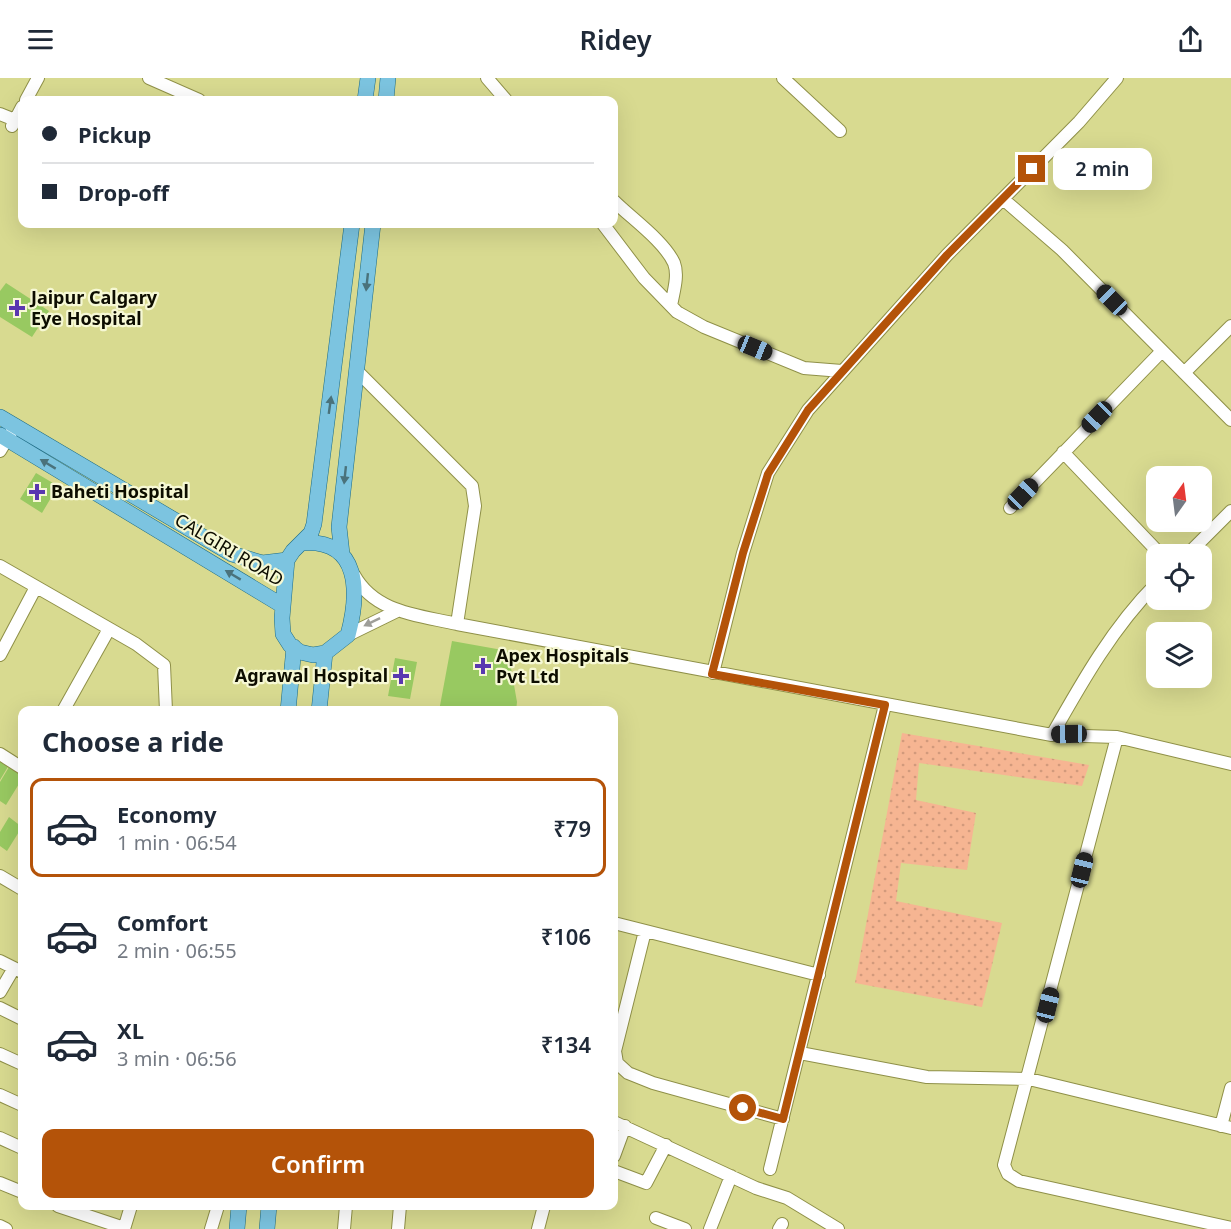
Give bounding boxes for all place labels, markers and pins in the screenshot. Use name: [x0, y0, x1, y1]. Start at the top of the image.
place label: Jaipur Calgary Eye Hospital: [29, 285, 158, 330]
marker: Jaipur Calgary Eye Hospital: [8, 299, 26, 317]
place label: Baheti Hospital: [51, 479, 189, 503]
marker: Baheti Hospital: [28, 483, 46, 501]
place label: Apex Hospitals Pvt Ltd: [496, 643, 629, 688]
marker: Apex Hospitals Pvt Ltd: [474, 657, 492, 675]
place label: Agrawal Hospital: [235, 663, 388, 687]
marker: Agrawal Hospital: [392, 667, 410, 685]

